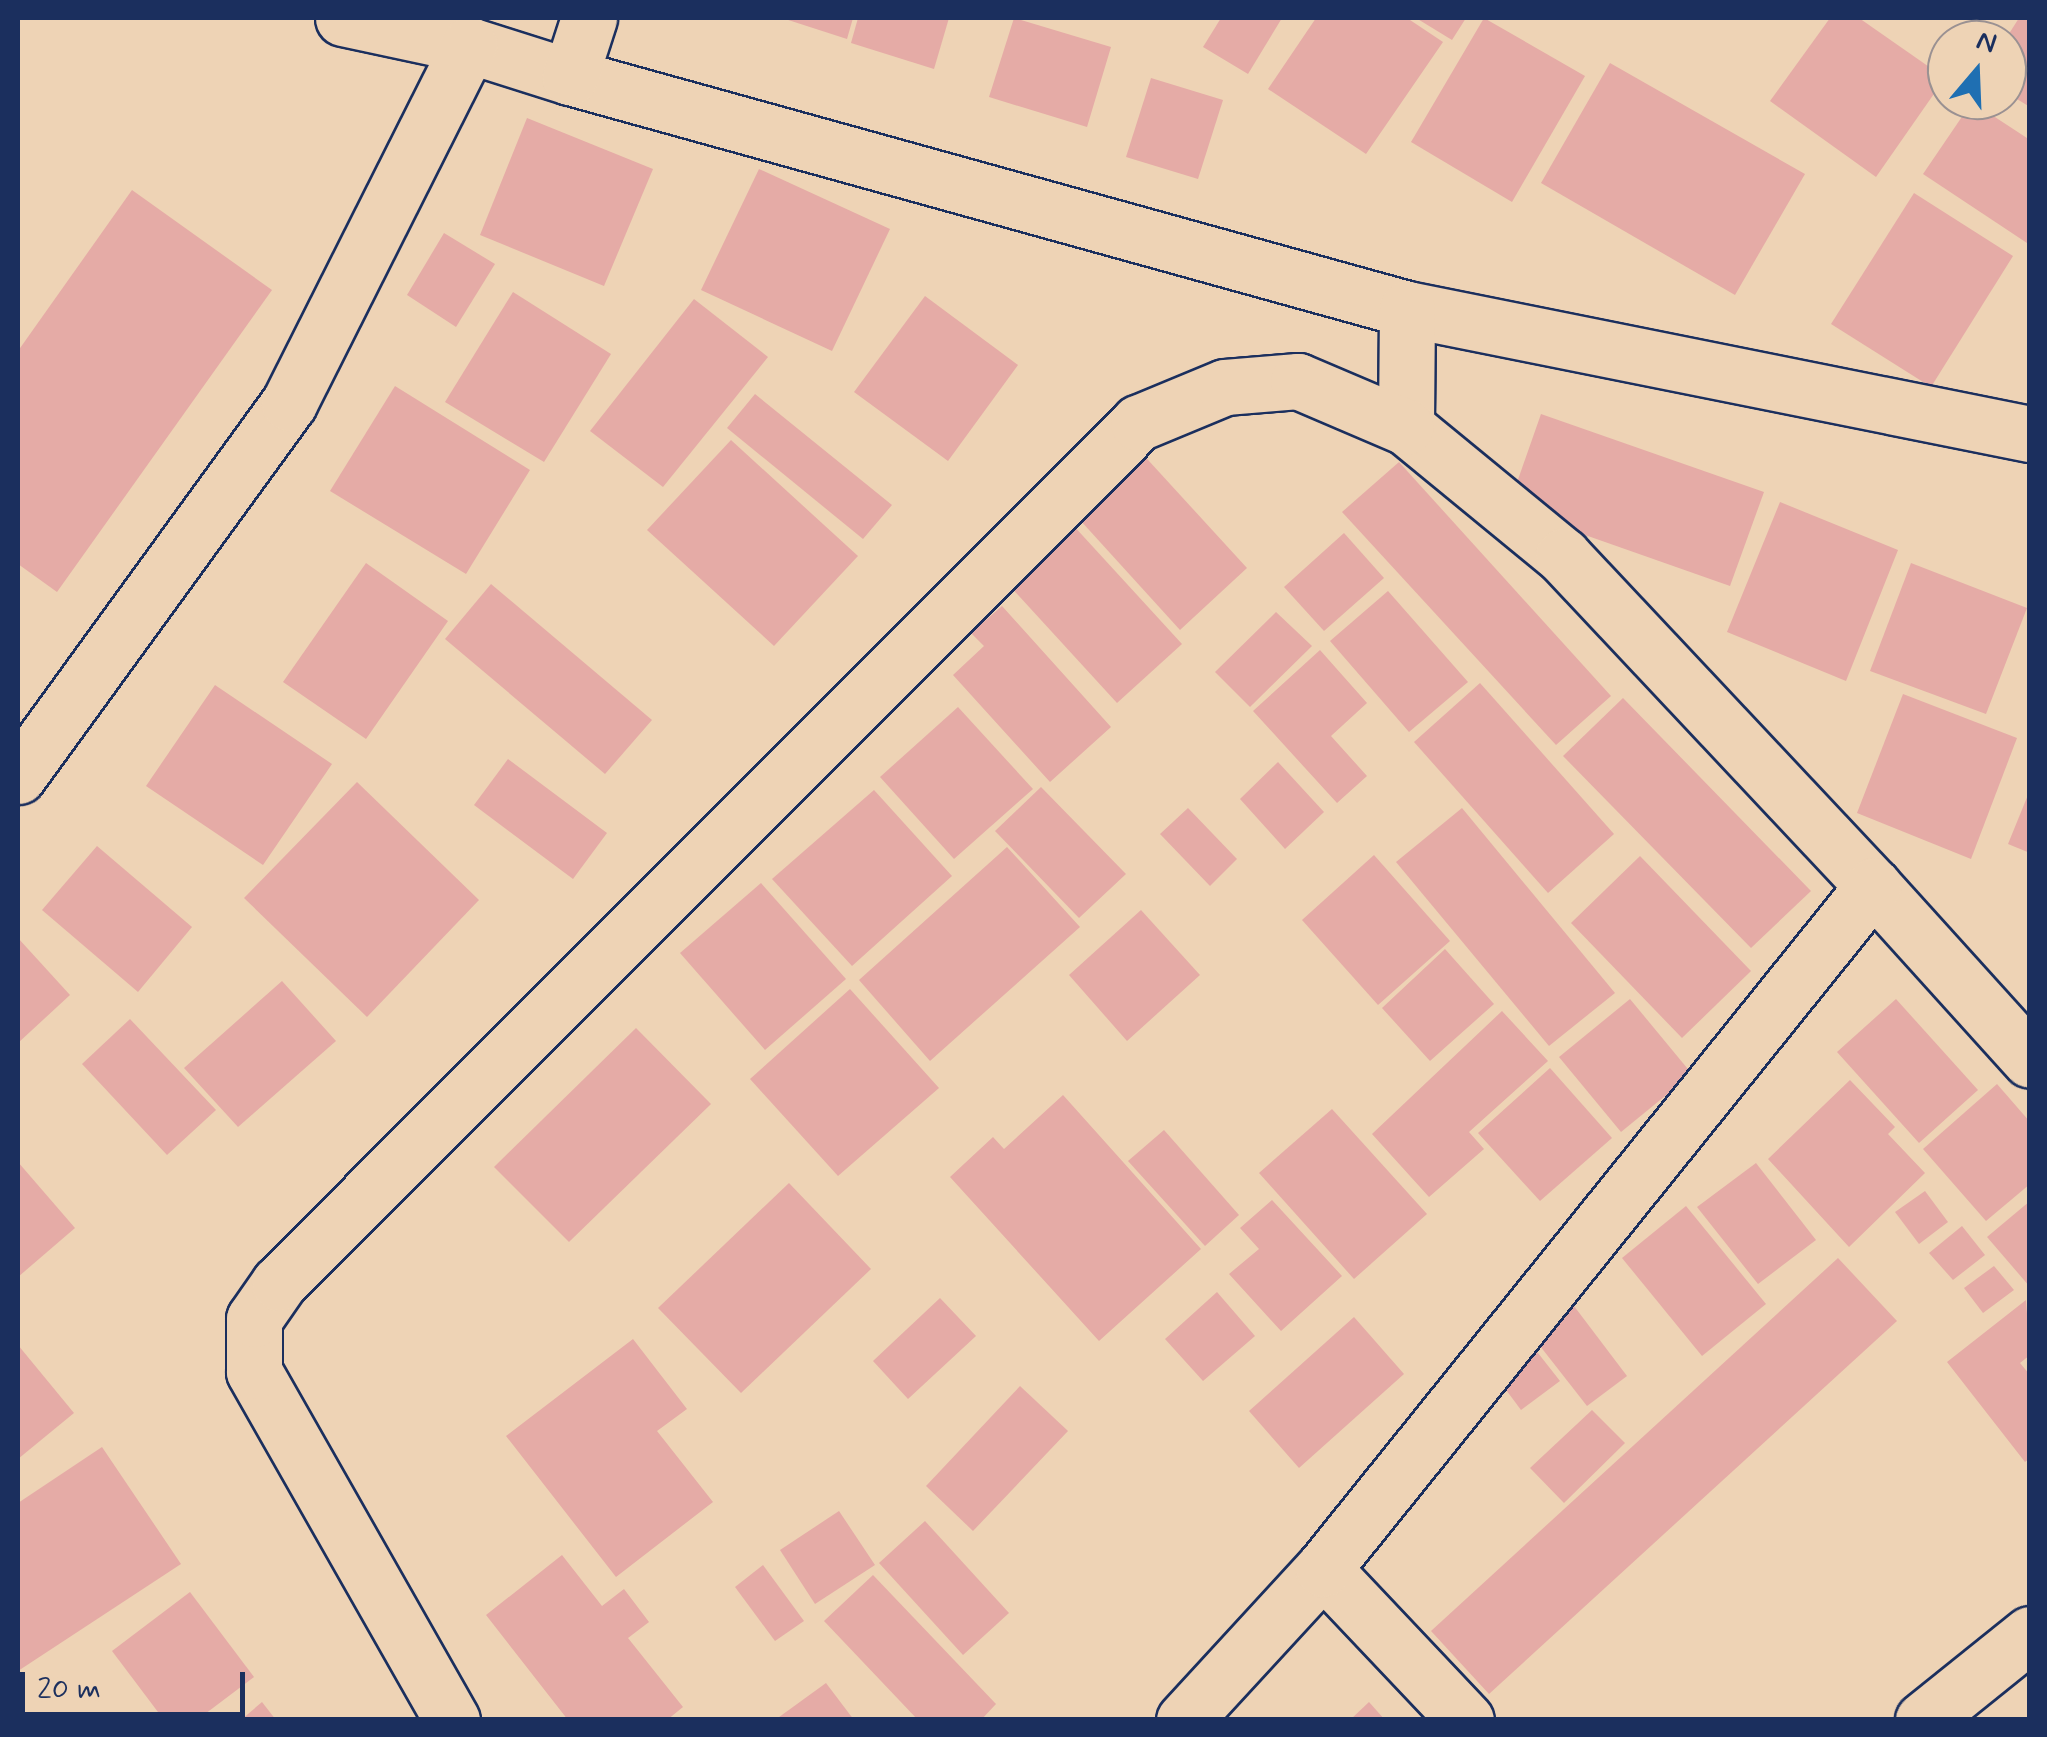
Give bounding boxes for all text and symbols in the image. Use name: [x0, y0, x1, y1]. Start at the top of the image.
north arrow: [1927, 20, 2027, 120]
text: N: [1971, 23, 2001, 64]
scale bar: [25, 1652, 250, 1714]
text: 20 m: [37, 1670, 101, 1709]

